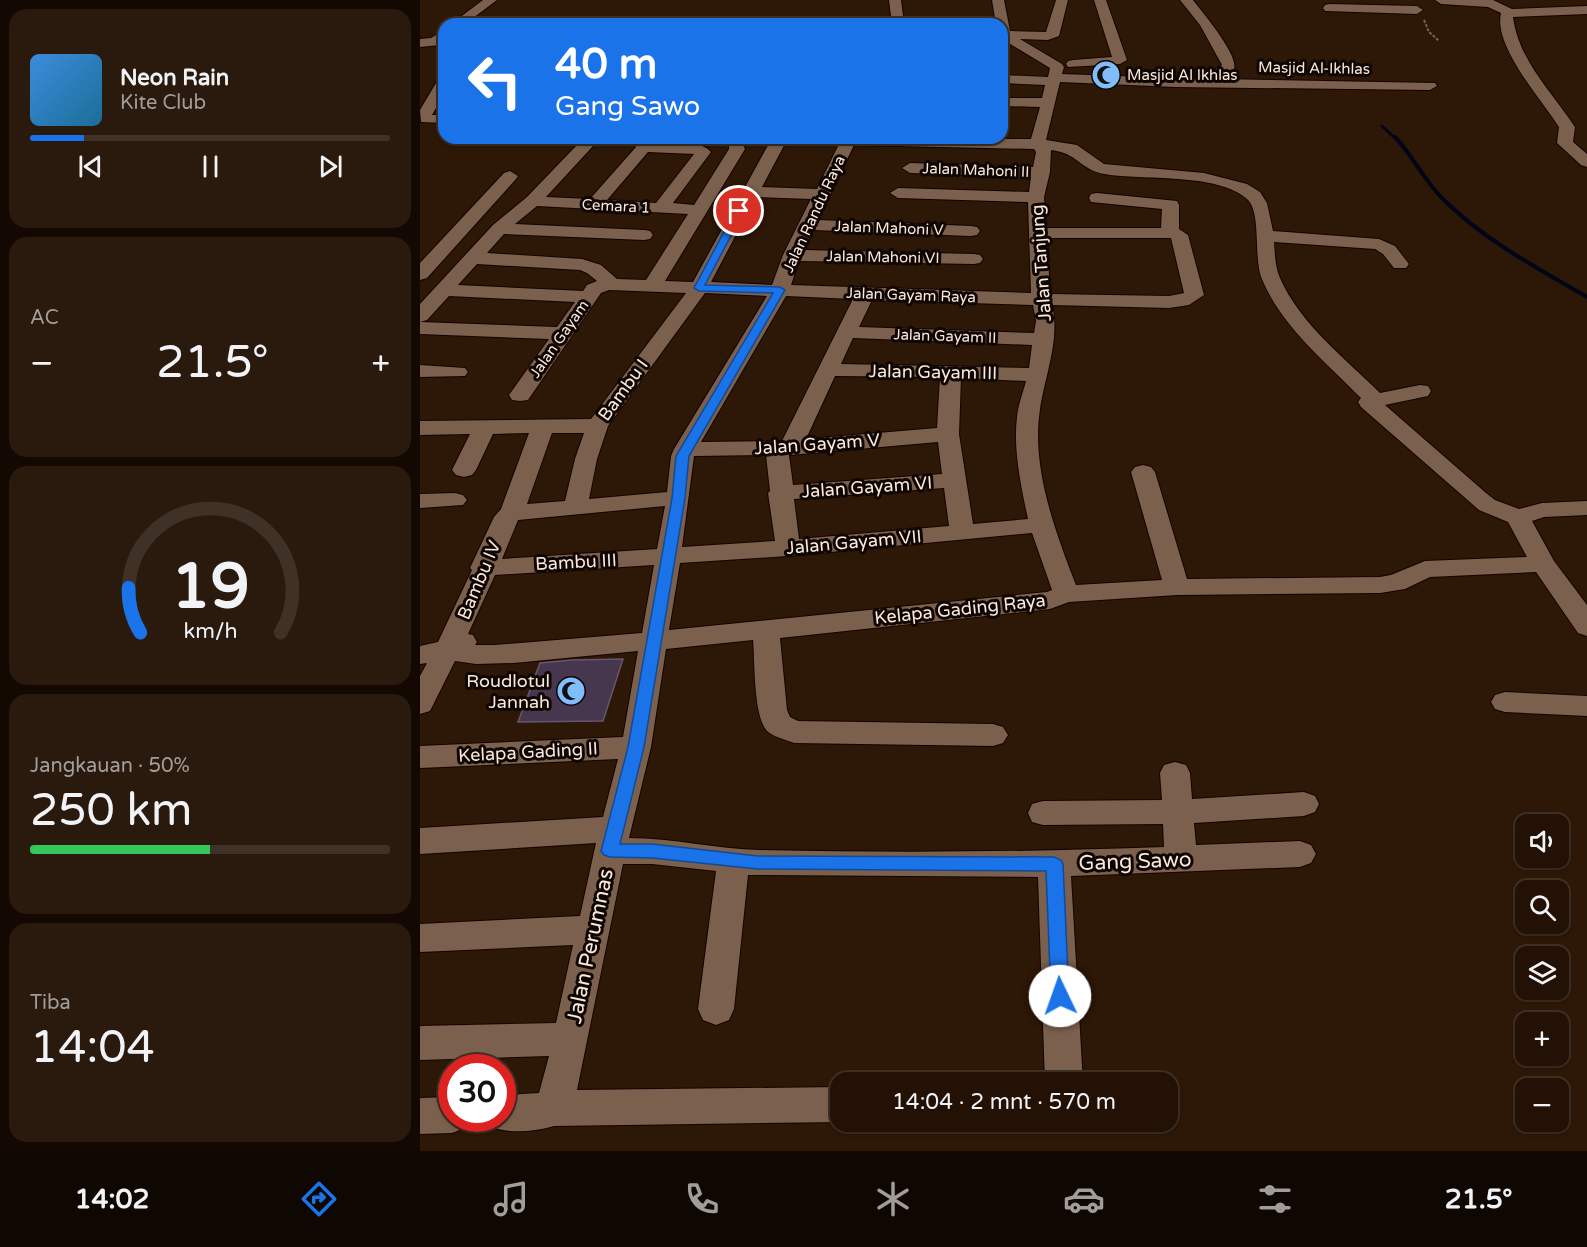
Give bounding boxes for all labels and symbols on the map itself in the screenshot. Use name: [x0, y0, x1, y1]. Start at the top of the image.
street label: Masjid Al-Ikhlas: [1258, 58, 1370, 78]
mosque icon: Masjid Al Ikhlas: [1090, 59, 1122, 91]
place label: Masjid Al Ikhlas: [1127, 66, 1238, 84]
street label: Jalan Randu Raya: [779, 153, 849, 275]
street label: Jalan Mahoni II: [922, 159, 1030, 181]
pin: [713, 185, 764, 236]
street label: Cemara 1: [581, 195, 651, 217]
street label: Jalan Tanjung: [1026, 204, 1056, 322]
street label: Jalan Mahoni V: [834, 217, 944, 239]
street label: Jalan Mahoni VI: [826, 247, 940, 267]
street label: Jalan Gayam Raya: [846, 284, 976, 306]
street label: Jalan Gayam: [526, 297, 592, 381]
street label: Jalan Gayam II: [893, 325, 997, 347]
street label: Bambu I: [593, 355, 653, 425]
street label: Jalan Gayam III: [869, 360, 997, 384]
street label: Jalan Gayam V: [754, 429, 881, 459]
street label: Jalan Gayam VI: [801, 471, 933, 503]
street label: Jalan Gayam VII: [785, 525, 923, 559]
street label: Bambu IV: [453, 537, 506, 623]
street label: Bambu III: [535, 549, 617, 575]
street label: Kelapa Gading Raya: [873, 589, 1047, 629]
place label: Roudlotul Jannah: [466, 670, 550, 713]
mosque icon: Roudlotul Jannah: [555, 675, 587, 707]
street label: Kelapa Gading II: [458, 737, 598, 767]
street label: Gang Sawo: [1078, 847, 1192, 876]
street label: Jalan Perumnas: [562, 867, 619, 1026]
position arrow: [1028, 964, 1092, 1028]
speed limit sign: 30: [438, 1054, 516, 1132]

